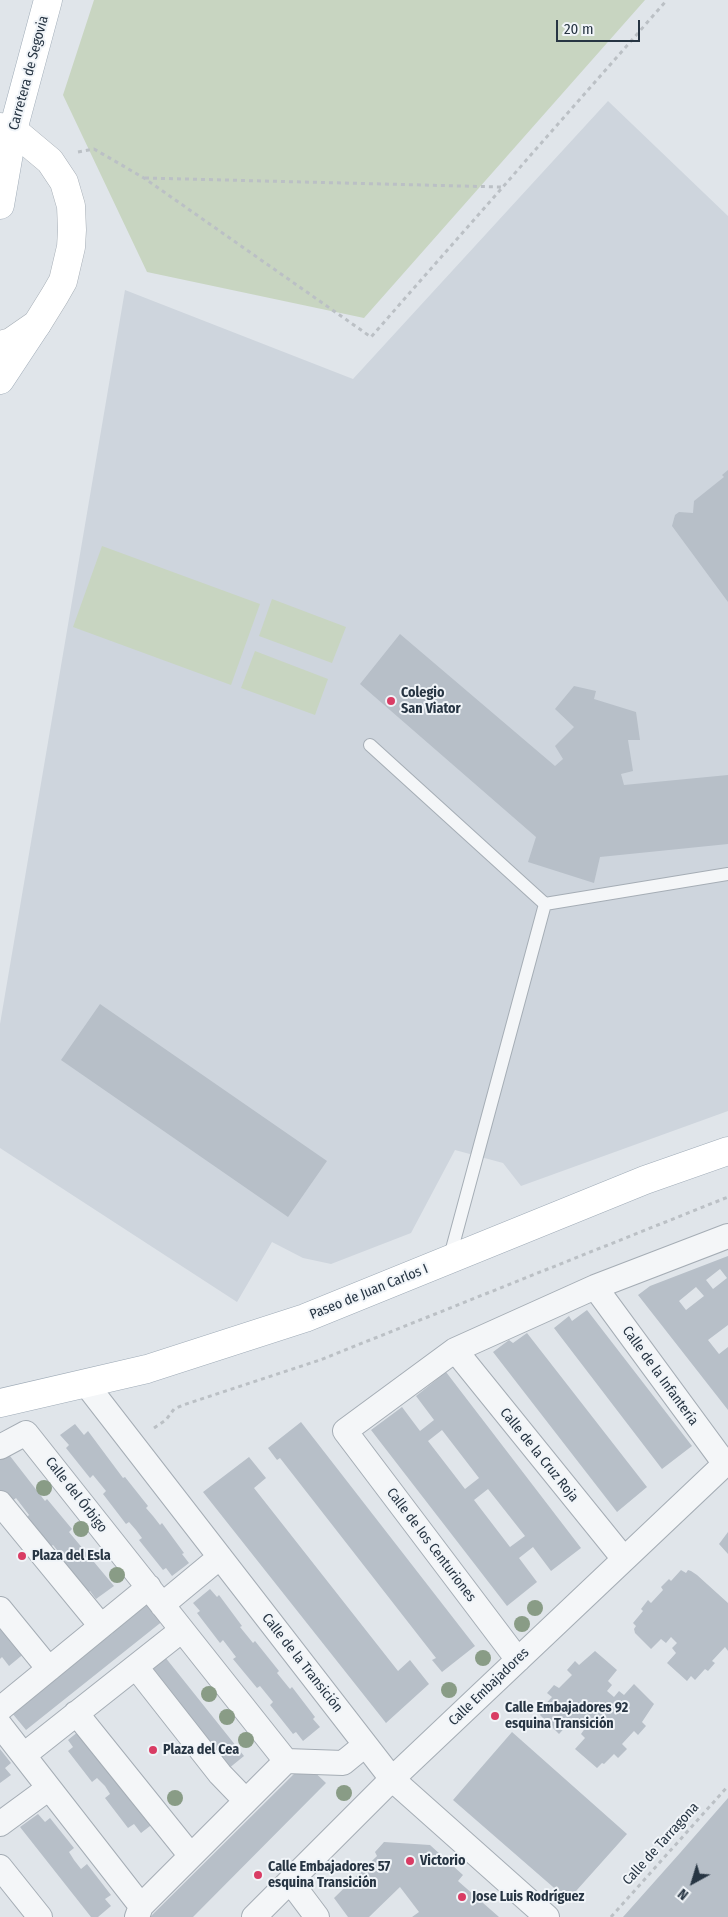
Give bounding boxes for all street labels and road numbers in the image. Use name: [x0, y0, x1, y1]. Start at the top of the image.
street label: Carretera de Segovia: [6, 14, 52, 132]
street label: Paseo de Juan Carlos I: [307, 1261, 431, 1323]
street label: Calle de la Infantería: [618, 1323, 702, 1429]
street label: Calle de la Cruz Roja: [496, 1405, 582, 1505]
street label: Calle del Órbigo: [41, 1454, 111, 1536]
street label: Calle de los Centuriones: [383, 1485, 479, 1605]
street label: Calle de la Transición: [258, 1610, 346, 1716]
street label: Calle Embajadores: [445, 1644, 533, 1730]
street label: Calle de Tarragona: [619, 1799, 703, 1889]

